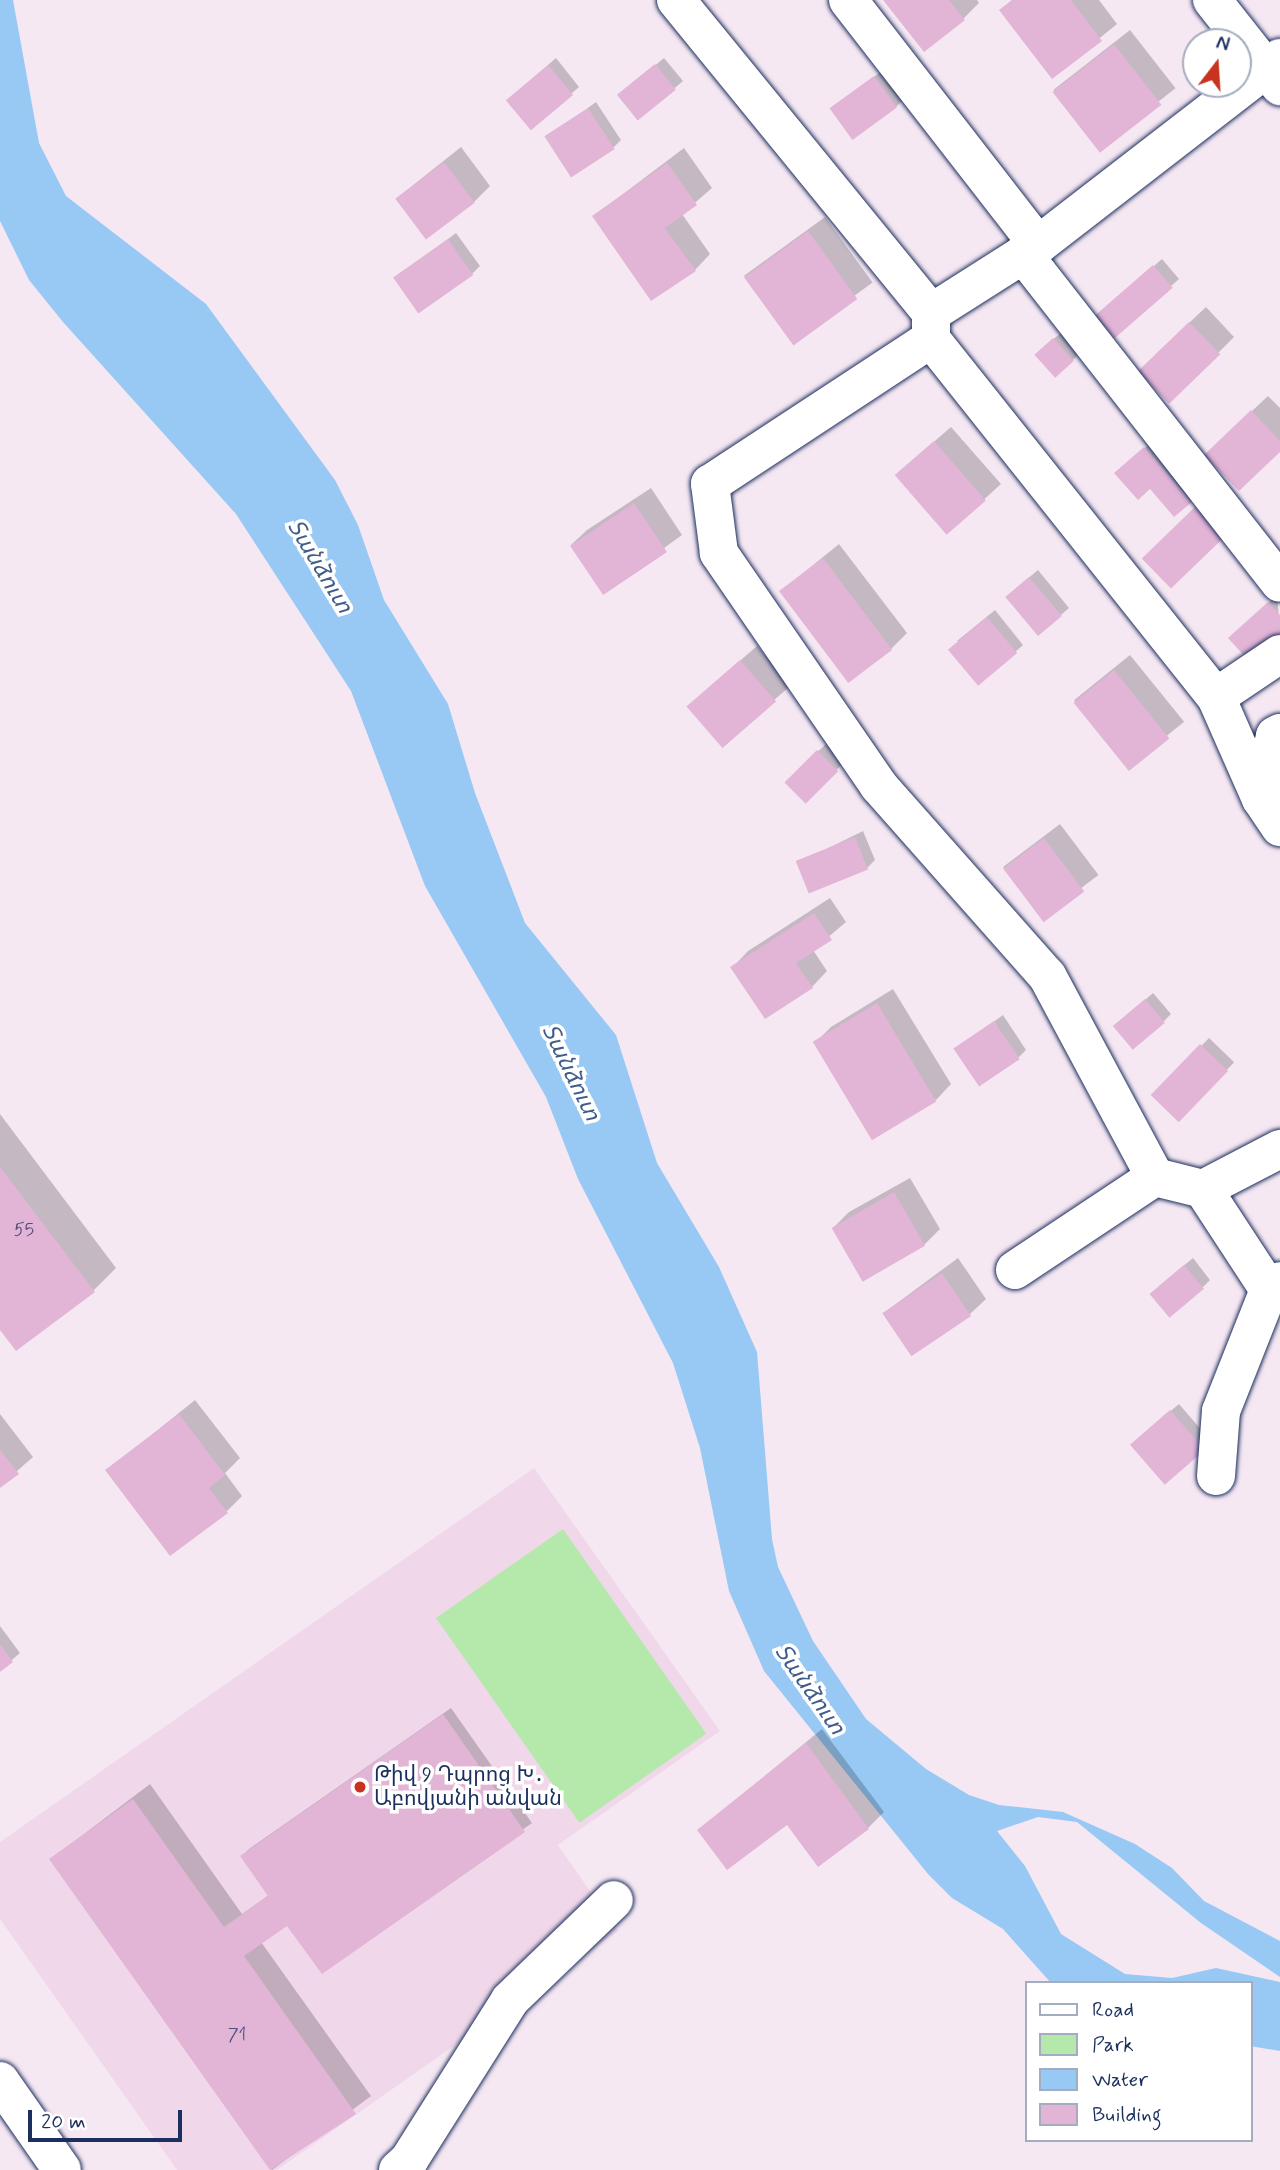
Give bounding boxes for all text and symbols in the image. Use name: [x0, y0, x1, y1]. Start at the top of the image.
north arrow: [1182, 28, 1252, 98]
text: N: [1213, 31, 1232, 58]
water label: Տանձուտ: [280, 515, 358, 619]
water label: Տանձուտ: [535, 1020, 605, 1126]
house number: 55: [14, 1219, 34, 1241]
water label: Տանձուտ: [768, 1639, 850, 1741]
place label: Թիվ 9 Դպրոց Խ․ Աբովյանի անվան: [374, 1762, 562, 1812]
marker: Թիվ 9 Դպրոց Խ․ Աբովյանի անվան: [352, 1779, 368, 1795]
legend: [1024, 1981, 1252, 2142]
text: Road: [1092, 1996, 1134, 2024]
house number: 71: [228, 2024, 246, 2046]
text: Park: [1092, 2031, 1134, 2059]
text: Water: [1092, 2066, 1148, 2094]
scale bar: [32, 2096, 186, 2140]
text: Building: [1092, 2101, 1162, 2129]
text: 20 m: [41, 2108, 86, 2136]

